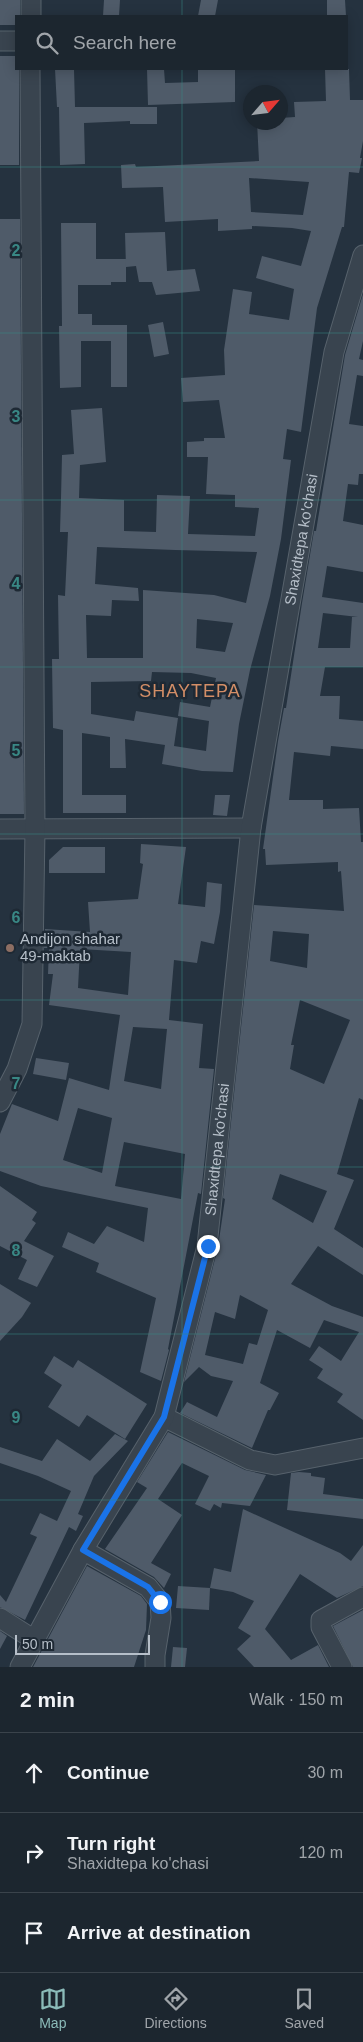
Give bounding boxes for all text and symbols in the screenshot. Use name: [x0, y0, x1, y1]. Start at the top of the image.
search box: [15, 15, 348, 70]
icon: search: [33, 29, 61, 57]
text: Search here: [73, 32, 177, 53]
north arrow: [243, 85, 288, 130]
text: 2: [12, 242, 21, 259]
text: 3: [12, 408, 21, 425]
street label: Shaxidtepa ko'chasi: [281, 473, 321, 606]
text: 4: [12, 575, 21, 592]
district label: SHAYTEPA: [139, 681, 241, 701]
text: 5: [12, 742, 21, 759]
text: 6: [12, 909, 21, 926]
place label: Andijon shahar 49-maktab: [20, 930, 120, 964]
marker: Andijon shahar 49-maktab: [4, 942, 16, 954]
text: 7: [12, 1075, 21, 1092]
street label: Shaxidtepa ko'chasi: [201, 1082, 232, 1216]
route end: [197, 1235, 220, 1258]
text: 8: [12, 1242, 21, 1259]
text: 9: [12, 1409, 21, 1426]
route start: [149, 1591, 172, 1614]
scale bar: [15, 1632, 150, 1655]
text: 50 m: [22, 1636, 53, 1652]
text: 2 min: [20, 1688, 75, 1711]
text: Walk · 150 m: [249, 1691, 343, 1708]
icon: ahead: [20, 1759, 48, 1787]
text: Continue: [67, 1762, 149, 1783]
text: 30 m: [307, 1764, 343, 1781]
text: Turn right: [67, 1833, 155, 1854]
icon: right: [20, 1839, 48, 1867]
text: 120 m: [299, 1844, 343, 1861]
text: Shaxidtepa ko'chasi: [67, 1855, 209, 1872]
icon: arrive: [20, 1919, 48, 1947]
text: Arrive at destination: [67, 1922, 251, 1943]
tab: Map: [39, 1985, 67, 2031]
tab: Directions: [145, 1985, 207, 2031]
tab: Saved: [284, 1985, 324, 2031]

